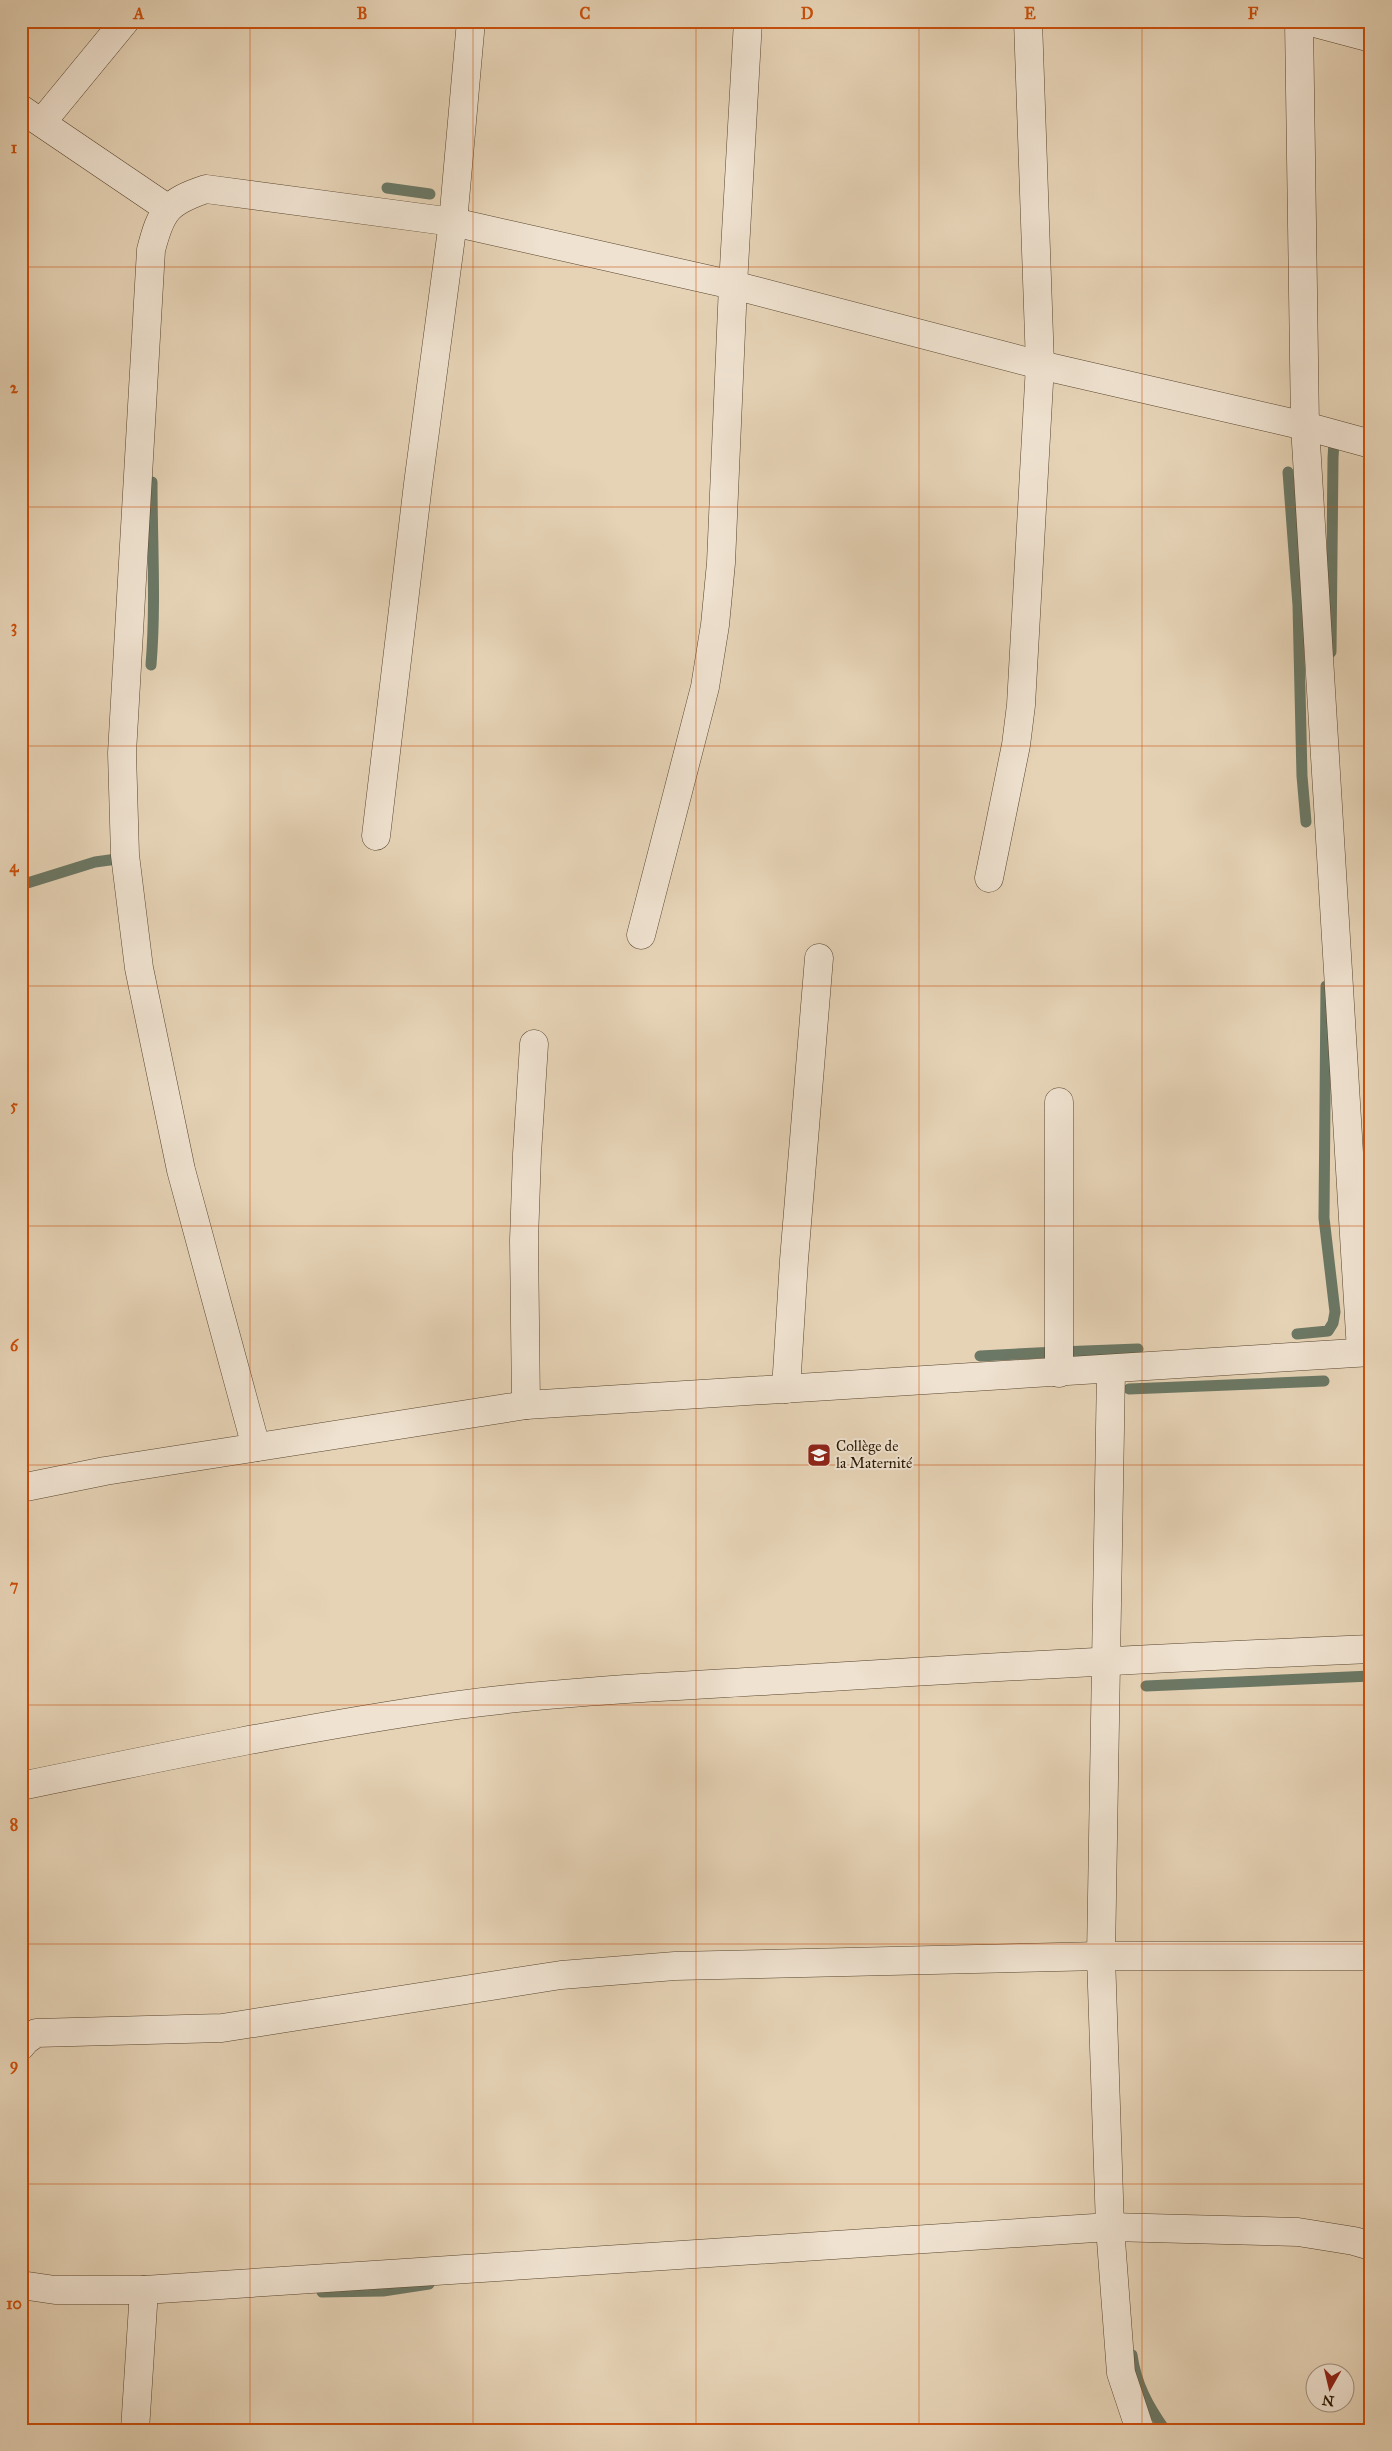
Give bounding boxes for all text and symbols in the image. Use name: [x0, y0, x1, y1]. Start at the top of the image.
text: A: [133, 4, 145, 23]
text: B: [357, 4, 367, 23]
text: C: [580, 4, 591, 23]
text: D: [801, 4, 814, 23]
text: E: [1024, 4, 1036, 23]
text: F: [1248, 4, 1259, 23]
text: 1: [11, 138, 18, 157]
text: 2: [10, 378, 19, 397]
text: 3: [11, 617, 17, 637]
text: 4: [10, 857, 20, 877]
text: 5: [10, 1096, 18, 1115]
text: 6: [10, 1336, 19, 1355]
place label: Collège de la Maternité: [836, 1437, 913, 1472]
school or university icon: Collège de la Maternité: [806, 1442, 832, 1468]
text: 7: [10, 1576, 19, 1595]
text: 8: [10, 1815, 18, 1834]
text: 9: [10, 2055, 18, 2075]
text: 10: [6, 2294, 22, 2313]
north arrow: [1304, 2364, 1354, 2414]
text: N: [1321, 2391, 1335, 2410]

